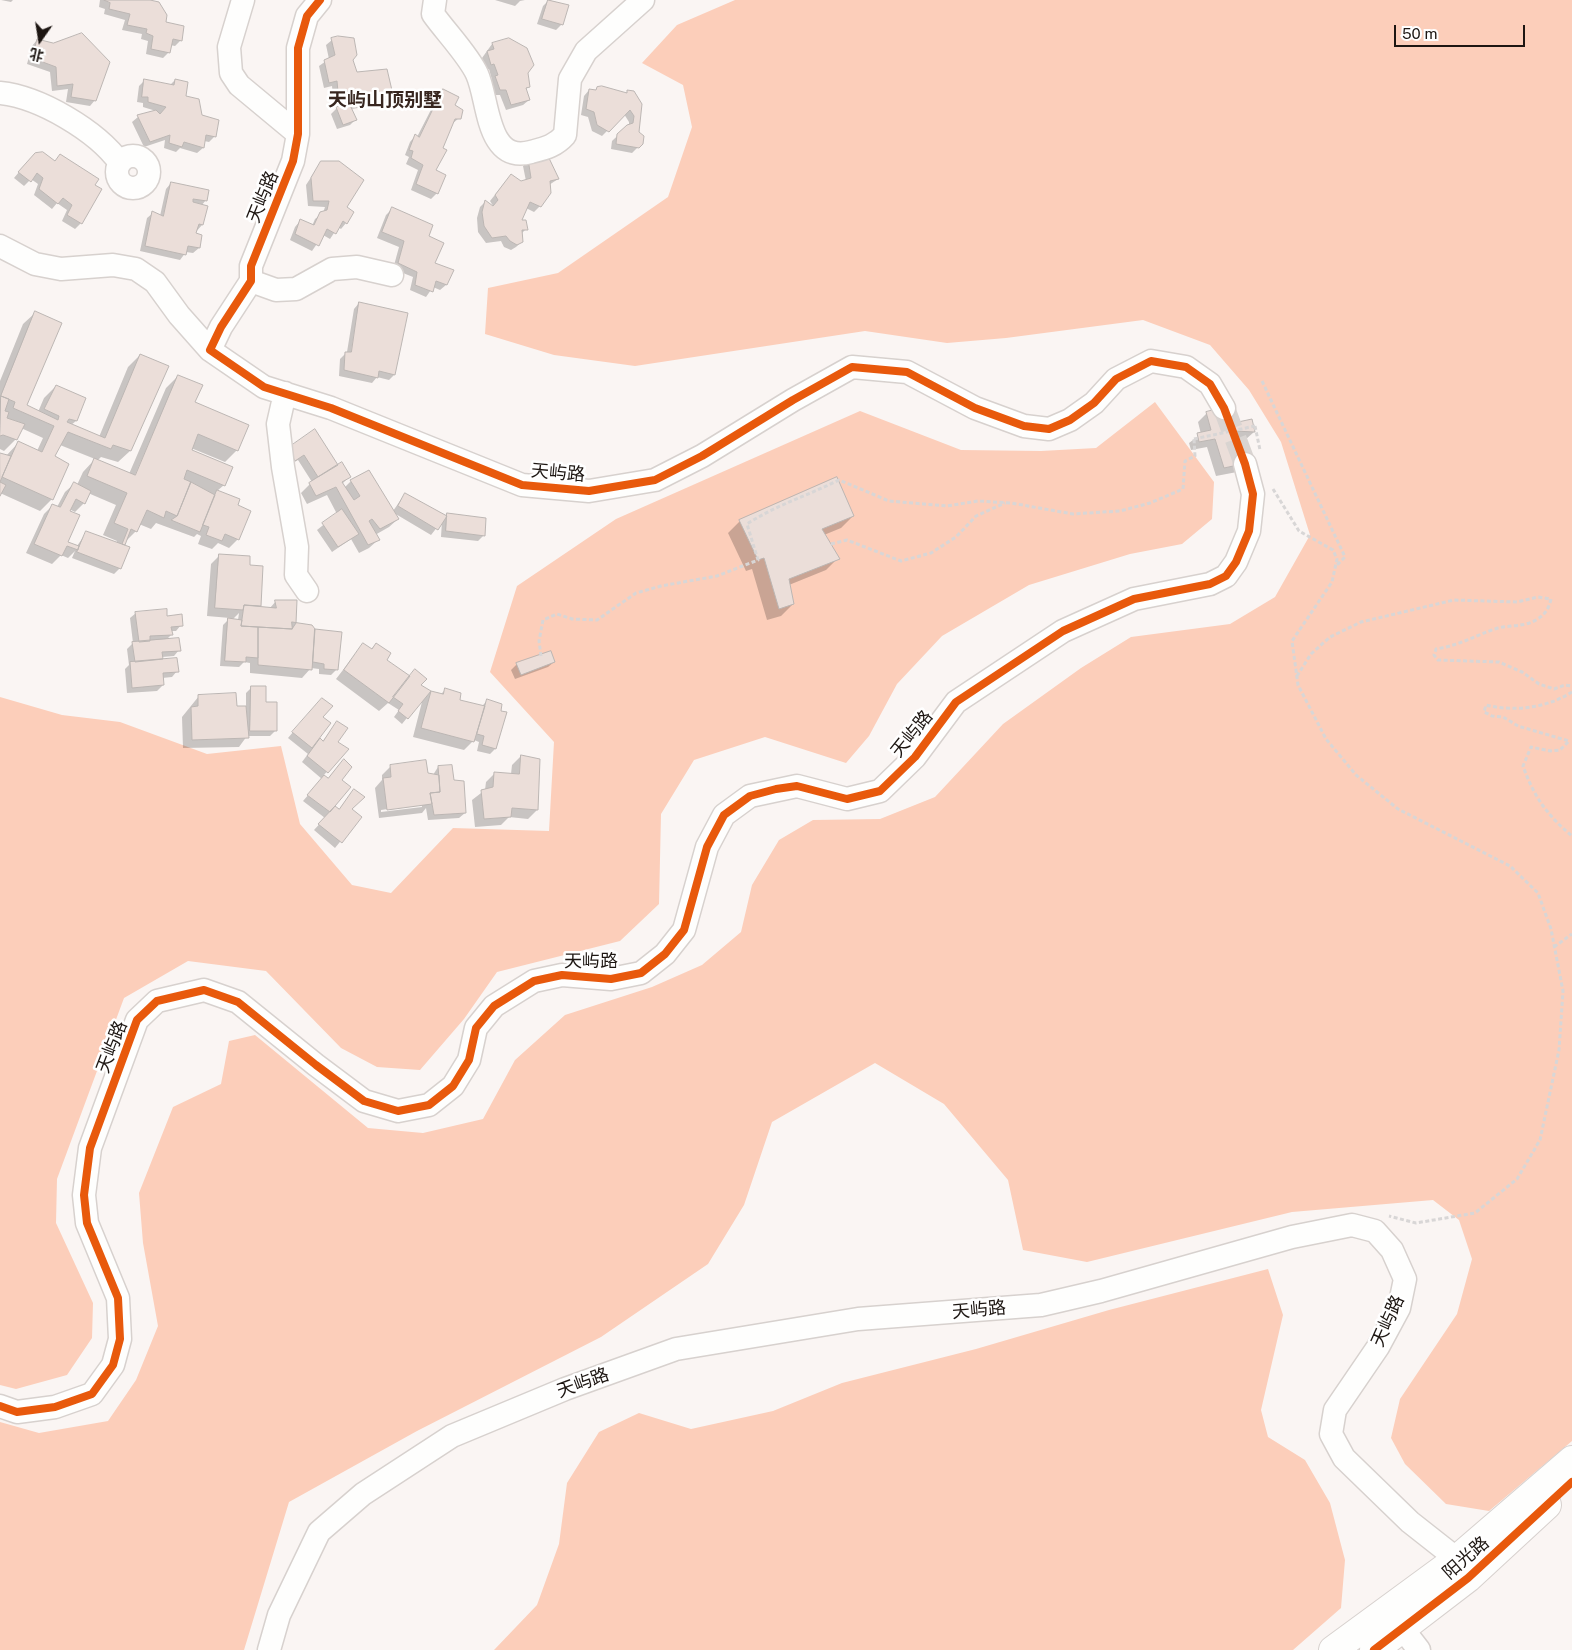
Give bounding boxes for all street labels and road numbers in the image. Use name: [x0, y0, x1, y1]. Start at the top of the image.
street label: 天屿路: [243, 168, 283, 226]
street label: 天屿路: [530, 460, 586, 486]
street label: 天屿路: [887, 706, 937, 762]
street label: 天屿路: [564, 950, 618, 972]
street label: 天屿路: [92, 1018, 132, 1076]
street label: 天屿路: [1367, 1292, 1409, 1350]
street label: 天屿路: [951, 1297, 1007, 1323]
street label: 天屿路: [554, 1364, 612, 1402]
street label: 阳光路: [1439, 1532, 1493, 1584]

